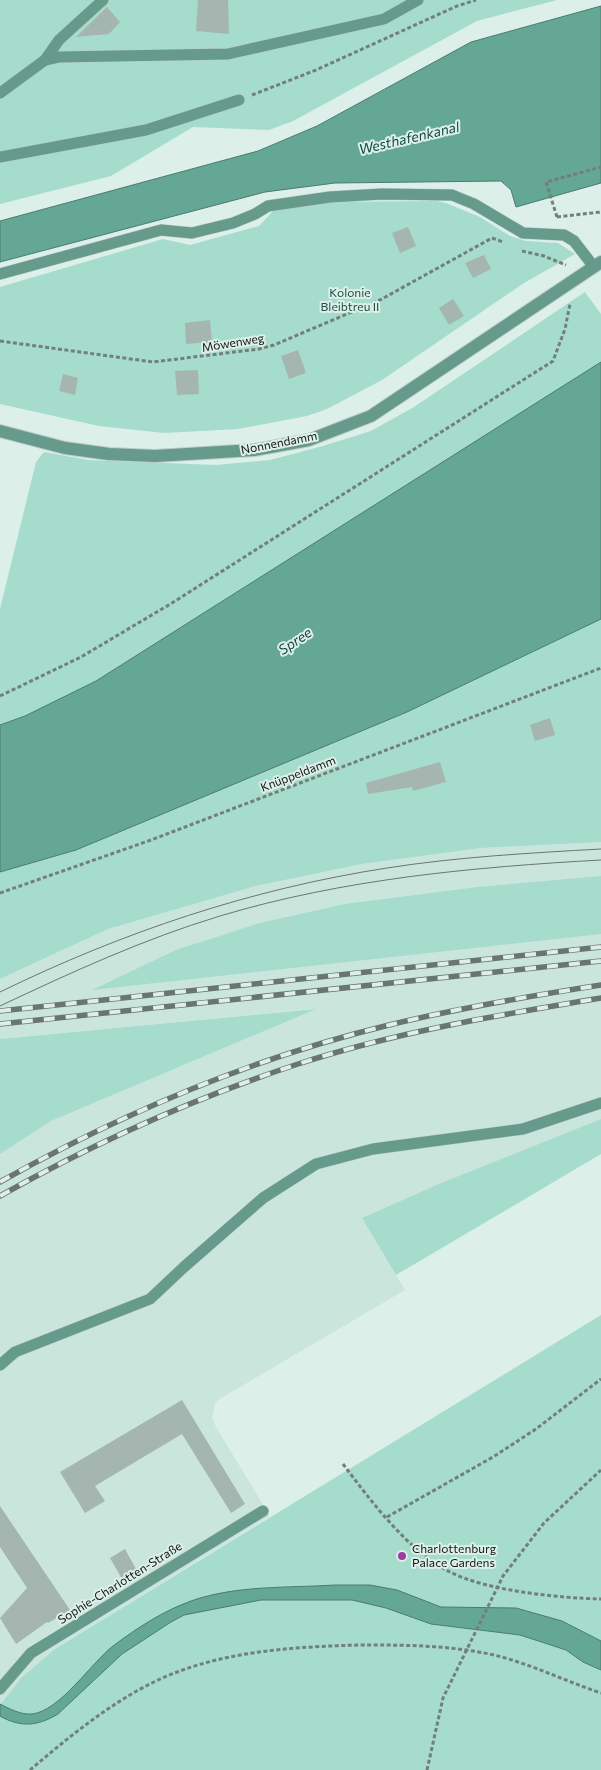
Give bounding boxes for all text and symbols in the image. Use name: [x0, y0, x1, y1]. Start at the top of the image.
water label: Westhafenkanal: [357, 118, 461, 157]
park label: Kolonie Bleibtreu II: [321, 285, 379, 313]
street label: Möwenweg: [201, 330, 266, 354]
street label: Nonnendamm: [240, 428, 318, 456]
water label: Spree: [275, 623, 315, 658]
street label: Knüppeldamm: [258, 752, 337, 794]
street label: Sophie-Charlotten-Straße: [55, 1538, 184, 1626]
place label: Charlottenburg Palace Gardens: [412, 1541, 497, 1569]
marker: Charlottenburg Palace Gardens: [396, 1550, 408, 1562]

